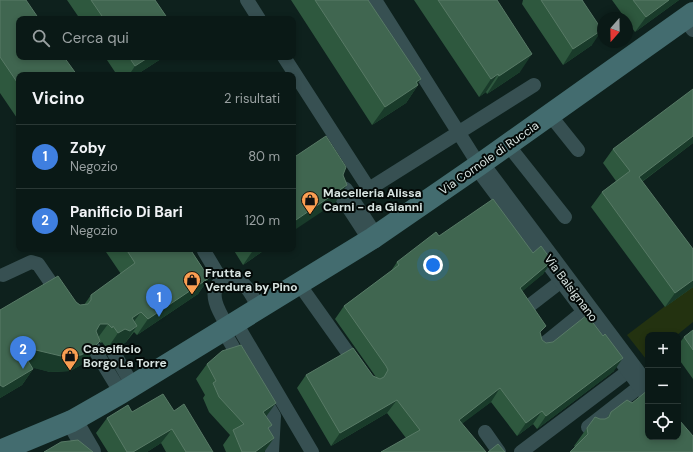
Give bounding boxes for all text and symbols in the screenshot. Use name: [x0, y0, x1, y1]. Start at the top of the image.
north arrow: [597, 12, 633, 48]
search box: [16, 16, 296, 60]
icon: search: [30, 27, 52, 49]
text: Cerca qui: [62, 28, 129, 48]
text: Vicino: [32, 87, 85, 109]
text: 2 risultati: [224, 90, 280, 107]
street label: Via Cornole di Ruccia: [436, 118, 542, 198]
text: Zoby: [70, 138, 106, 158]
text: 1: [43, 148, 47, 165]
text: 80 m: [248, 148, 280, 165]
text: Negozio: [70, 158, 118, 175]
place label: Macelleria Alissa Carni - da Gianni: [323, 185, 423, 215]
shop icon: Macelleria Alissa Carni - da Gianni: [300, 190, 320, 215]
text: Panificio Di Bari: [70, 202, 183, 222]
text: 2: [41, 212, 49, 229]
text: 120 m: [245, 212, 280, 229]
text: Negozio: [70, 222, 118, 239]
street label: Via Balsignano: [541, 251, 601, 325]
your location: [423, 255, 443, 275]
place label: Frutta e Verdura by Pino: [205, 265, 298, 295]
shop icon: Frutta e Verdura by Pino: [182, 270, 202, 295]
pin: 1: [146, 284, 172, 317]
map controls: [645, 332, 681, 440]
button: +: [645, 332, 681, 368]
pin: 2: [10, 336, 36, 369]
place label: Caseificio Borgo La Torre: [83, 341, 167, 371]
shop icon: Caseificio Borgo La Torre: [60, 346, 80, 371]
button: −: [645, 368, 681, 404]
button: locate: [645, 404, 681, 440]

